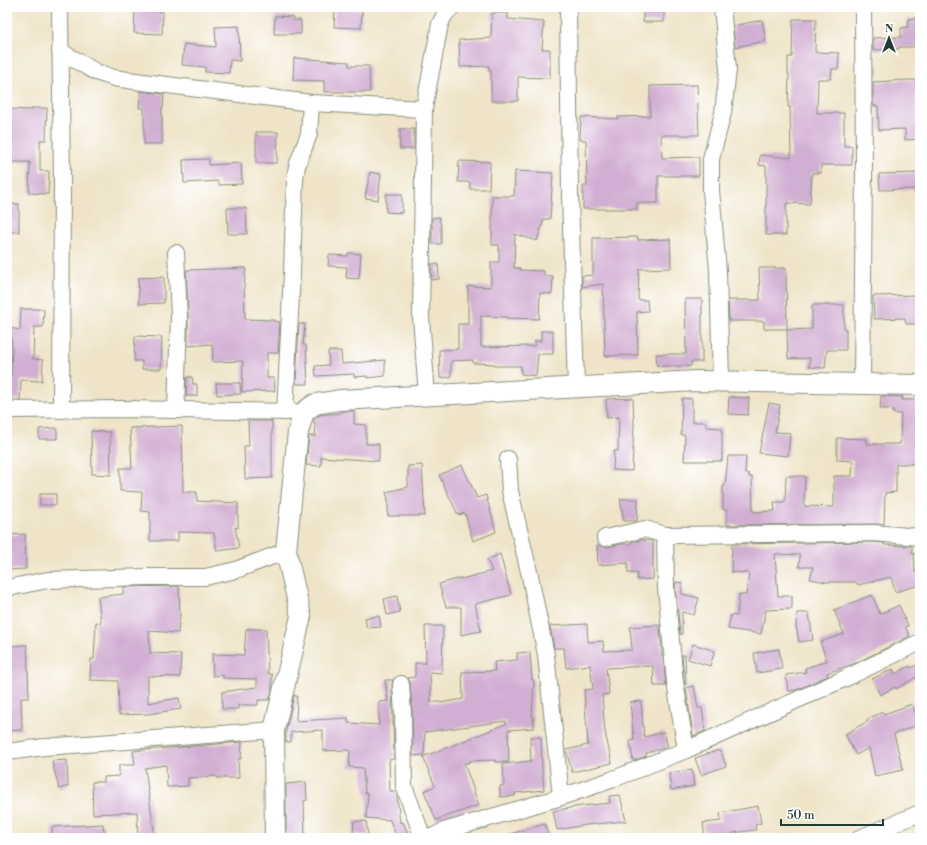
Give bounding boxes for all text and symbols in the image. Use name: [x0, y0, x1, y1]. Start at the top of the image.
north arrow: [869, 18, 909, 58]
text: N: [885, 22, 894, 36]
scale bar: [781, 801, 883, 827]
text: 50 m: [787, 808, 815, 823]

